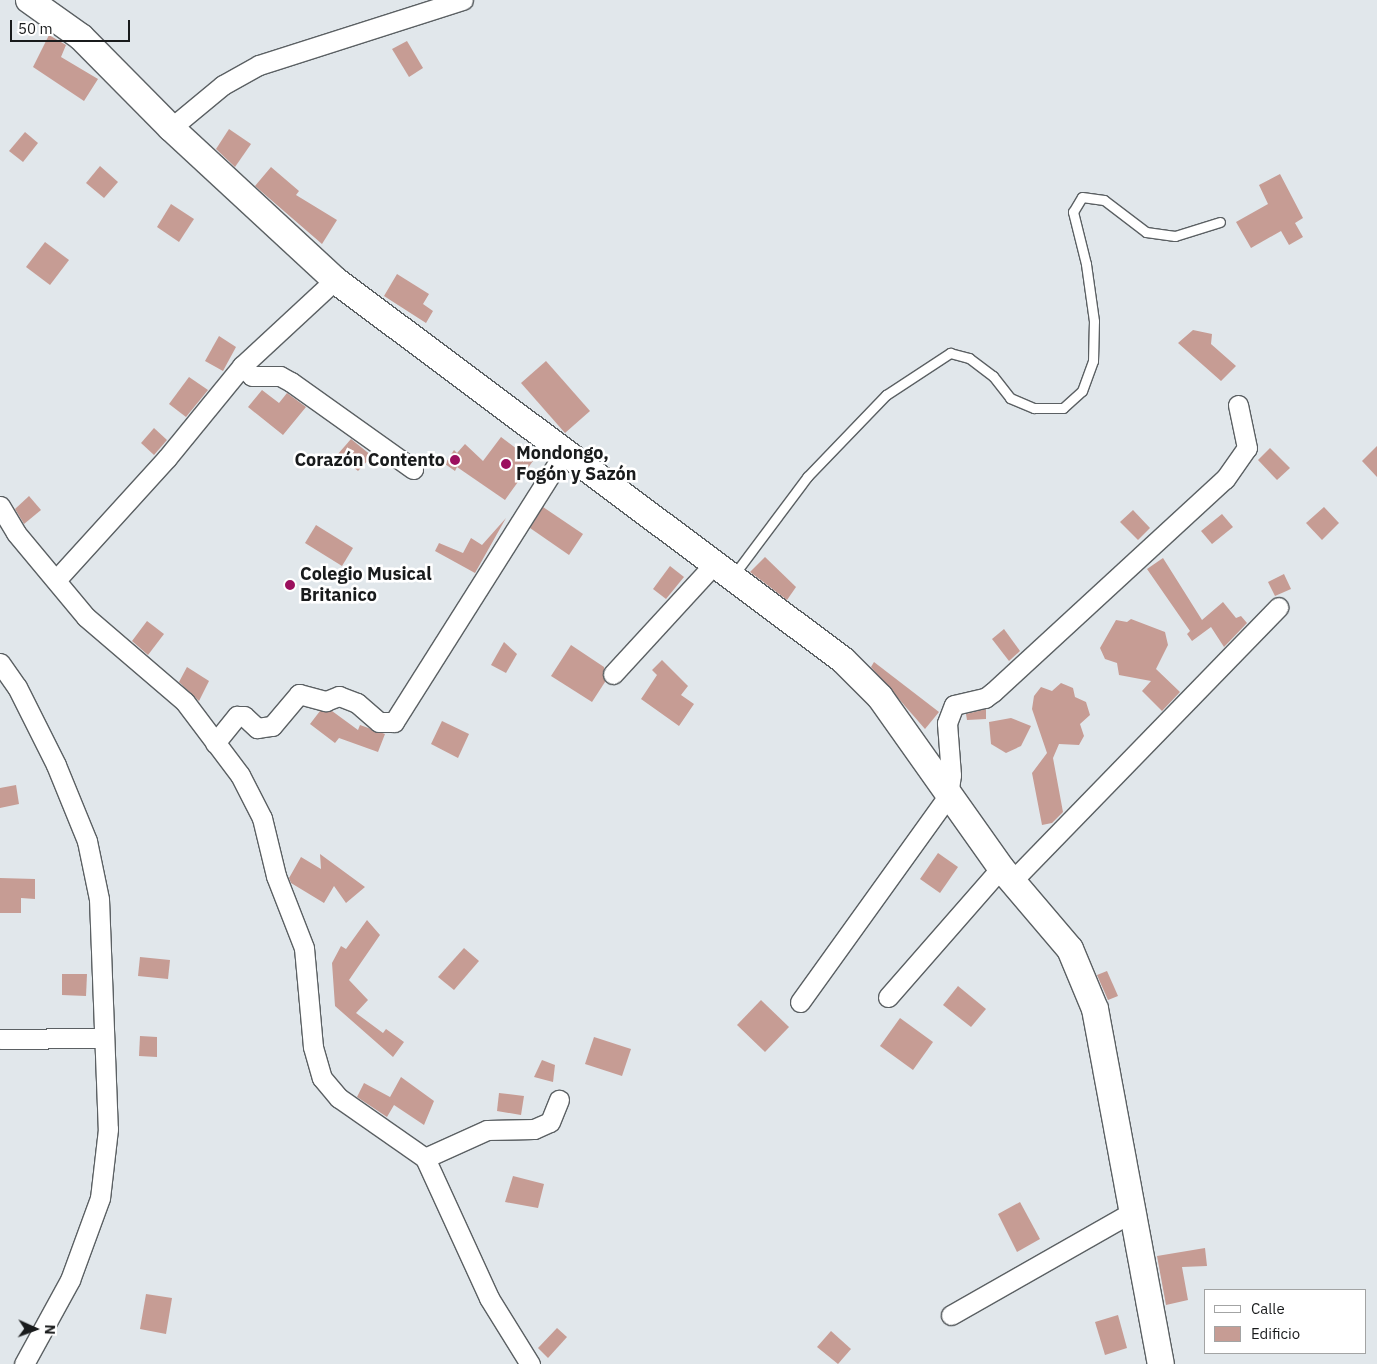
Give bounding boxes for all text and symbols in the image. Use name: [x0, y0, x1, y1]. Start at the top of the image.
scale bar: [12, 10, 132, 42]
text: 50 m: [18, 19, 53, 38]
place label: Mondongo, Fogón y Sazón: [516, 443, 636, 486]
place label: Corazón Contento: [294, 449, 445, 471]
marker: Corazón Contento: [449, 454, 461, 466]
marker: Mondongo, Fogón y Sazón: [500, 458, 512, 470]
place label: Colegio Musical Britanico: [300, 564, 432, 606]
marker: Colegio Musical Britanico: [284, 579, 296, 591]
legend: [1204, 1289, 1367, 1354]
text: Calle: [1251, 1299, 1285, 1318]
north arrow: [10, 1304, 60, 1354]
text: N: [41, 1324, 59, 1335]
text: Edificio: [1251, 1324, 1300, 1343]

